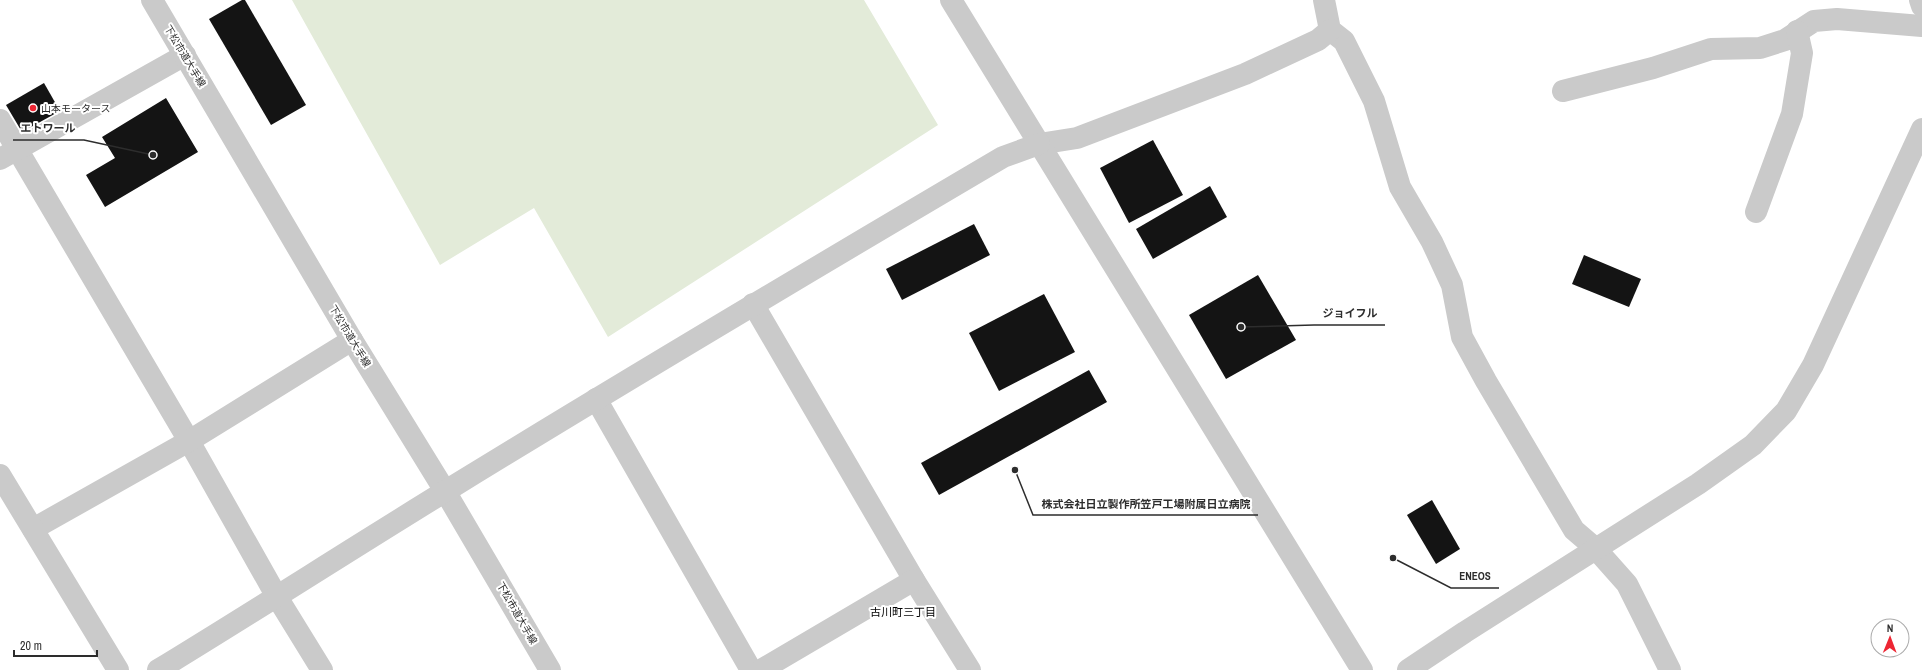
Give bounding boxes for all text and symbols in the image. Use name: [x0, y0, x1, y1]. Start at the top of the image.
street label: 下松市道大手線: [161, 23, 209, 89]
place label: 山本モータース: [41, 102, 111, 115]
marker: 山本モータース: [28, 103, 38, 113]
callout: エトワール: [13, 117, 84, 140]
text: エトワール: [21, 121, 76, 135]
callout: ジョイフル: [1314, 302, 1385, 325]
street label: 下松市道大手線: [326, 303, 374, 369]
text: ジョイフル: [1323, 306, 1378, 320]
callout: 株式会社日立製作所笠戸工場附属日立病院: [1033, 492, 1258, 515]
text: 株式会社日立製作所笠戸工場附属日立病院: [1042, 497, 1251, 511]
callout: ENEOS: [1451, 565, 1499, 588]
text: ENEOS: [1459, 569, 1491, 583]
street label: 下松市道大手線: [494, 579, 540, 647]
district label: 古川町三丁目: [870, 605, 936, 619]
north arrow: [1870, 618, 1910, 658]
text: N: [1887, 621, 1894, 635]
scale bar: [14, 632, 97, 658]
text: 20 m: [20, 638, 42, 654]

